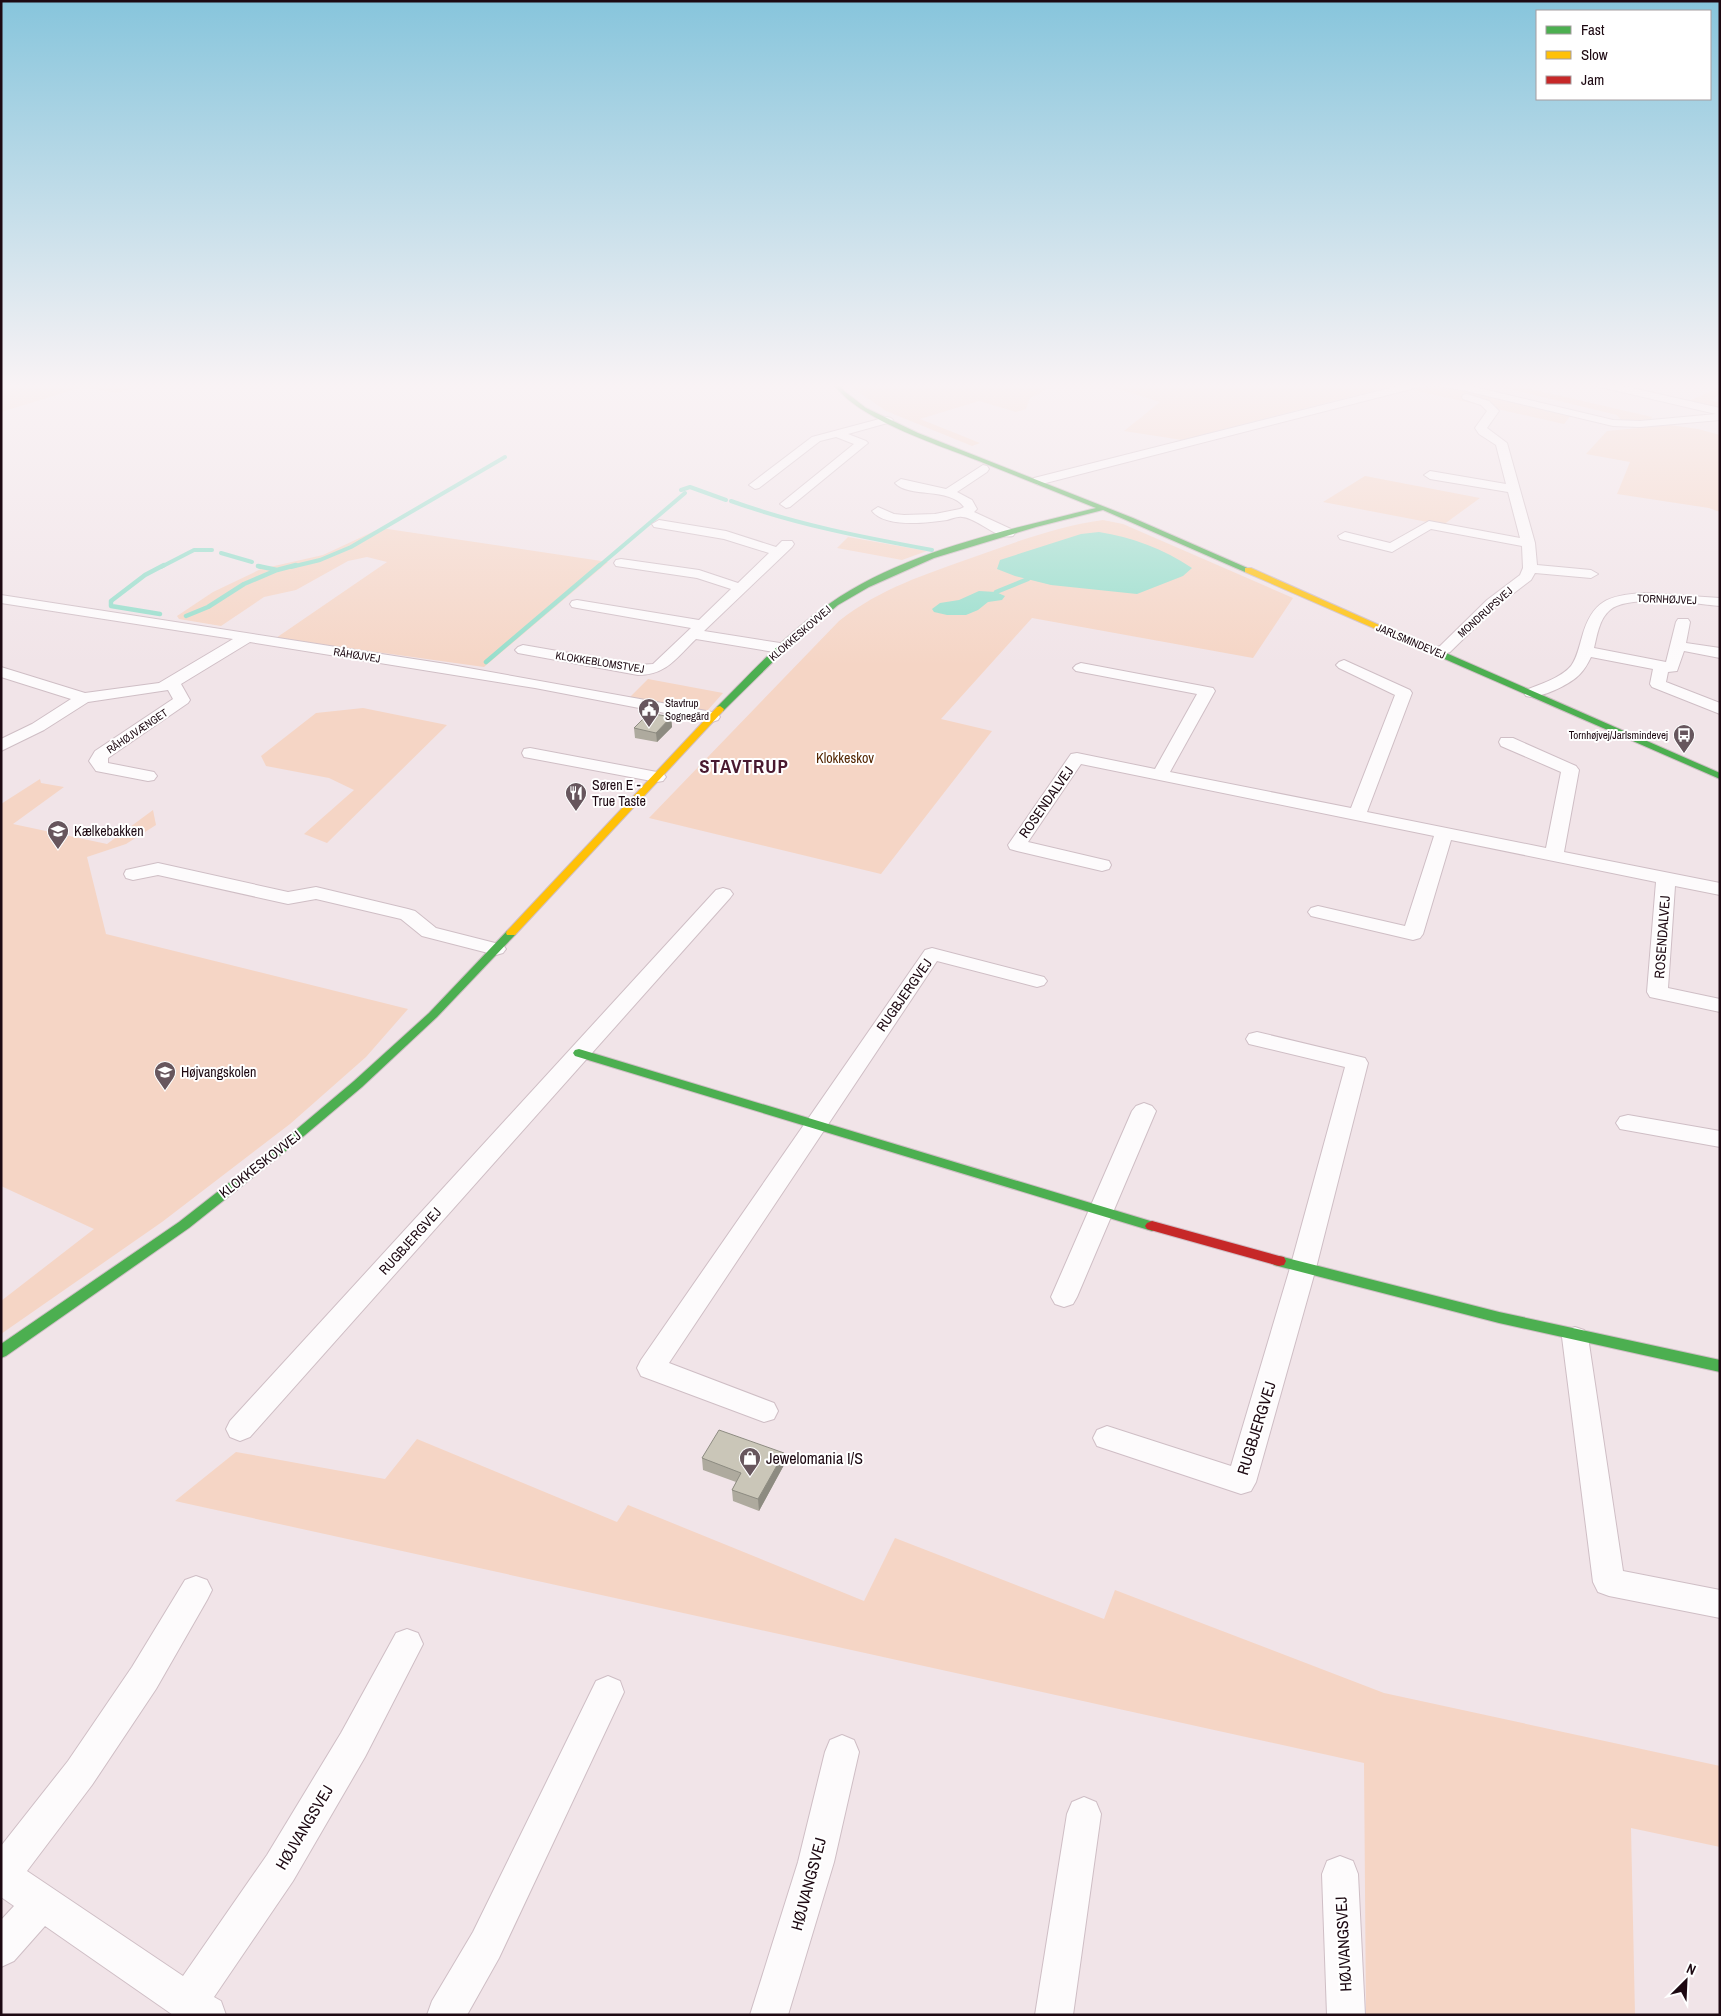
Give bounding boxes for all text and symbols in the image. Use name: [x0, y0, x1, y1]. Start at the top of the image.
legend: [1536, 10, 1711, 100]
text: Fast: [1581, 19, 1605, 40]
text: Slow: [1581, 44, 1608, 65]
text: Jam: [1581, 69, 1604, 90]
street label: MONDRUPSVEJ: [1455, 584, 1515, 640]
street label: TORNHØJVEJ: [1637, 591, 1697, 607]
street label: KLOKKESKOVVEJ: [766, 602, 834, 664]
street label: JARLSMINDEVEJ: [1374, 620, 1448, 662]
street label: RÅHØJVEJ: [333, 644, 381, 666]
street label: KLOKKEBLOMSTVEJ: [555, 648, 645, 676]
place label: Stavtrup Sognegård: [665, 696, 709, 723]
public building icon: Stavtrup Sognegård: [637, 697, 661, 728]
street label: RÅHØJVÆNGET: [104, 705, 171, 757]
bus stop icon: Tornhøjvej/Jarlsmindevej: [1672, 723, 1696, 754]
place label: Tornhøjvej/Jarlsmindevej: [1569, 728, 1668, 742]
park label: Klokkeskov: [816, 749, 874, 767]
district label: STAVTRUP: [699, 753, 789, 779]
street label: ROSENDALVEJ: [1015, 763, 1077, 841]
place label: Søren E - True Taste: [592, 776, 646, 810]
restaurant icon: Søren E - True Taste: [564, 781, 588, 812]
school or university icon: Kælkebakken: [46, 819, 70, 850]
place label: Kælkebakken: [74, 822, 144, 840]
street label: ROSENDALVEJ: [1650, 895, 1674, 979]
street label: RUGBJERGVEJ: [872, 955, 936, 1035]
school or university icon: Højvangskolen: [153, 1060, 177, 1091]
place label: Højvangskolen: [181, 1063, 256, 1081]
street label: KLOKKESKOVVEJ: [215, 1126, 305, 1202]
street label: RUGBJERGVEJ: [375, 1203, 445, 1279]
street label: RUGBJERGVEJ: [1231, 1378, 1281, 1478]
shop icon: Jewelomania I/S: [738, 1446, 762, 1477]
place label: Jewelomania I/S: [766, 1447, 863, 1469]
street label: HØJVANGSVEJ: [270, 1780, 338, 1874]
street label: HØJVANGSVEJ: [785, 1835, 831, 1933]
street label: HØJVANGSVEJ: [1330, 1896, 1356, 1992]
north arrow: [1661, 1956, 1711, 2006]
text: N: [1684, 1959, 1699, 1979]

